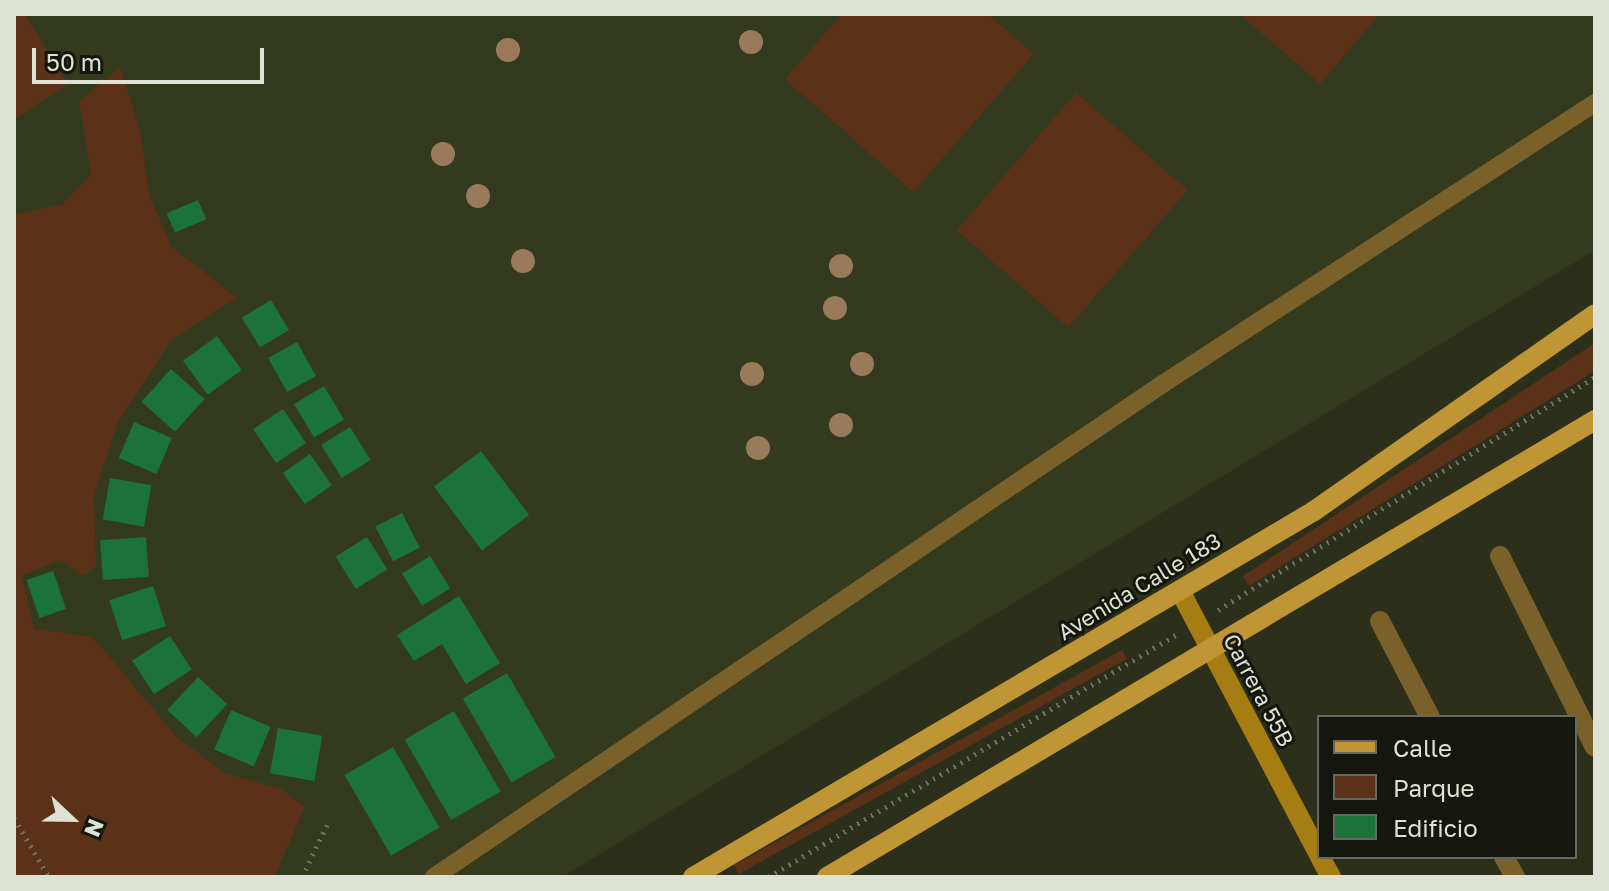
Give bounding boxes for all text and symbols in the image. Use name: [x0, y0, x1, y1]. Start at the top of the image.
scale bar: [36, 32, 268, 82]
text: 50 m: [46, 47, 102, 76]
street label: Avenida Calle 183: [1053, 527, 1225, 645]
street label: Carrera 55B: [1218, 629, 1300, 751]
legend: [1317, 715, 1577, 859]
text: Calle: [1393, 733, 1452, 762]
text: Parque: [1393, 773, 1474, 802]
north arrow: [32, 779, 112, 859]
text: Edificio: [1393, 813, 1478, 842]
text: N: [79, 815, 110, 841]

